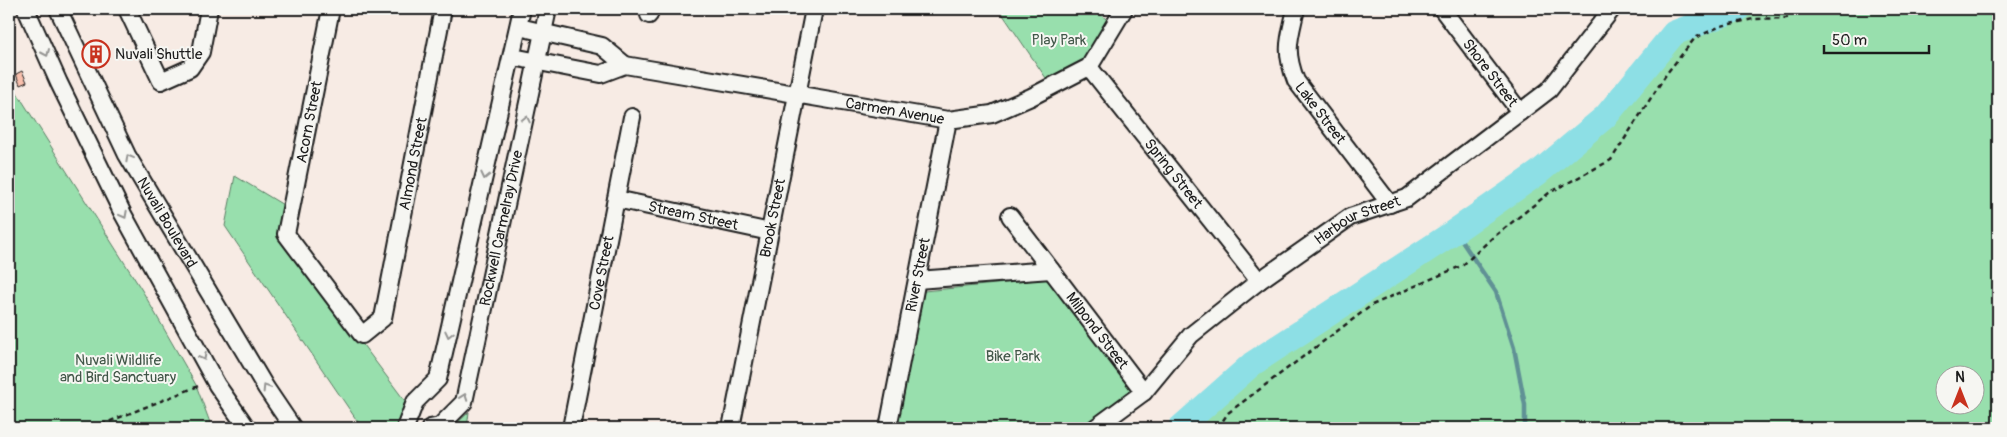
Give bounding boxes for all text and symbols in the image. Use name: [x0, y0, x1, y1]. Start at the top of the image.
scale bar: [1824, 22, 1930, 54]
park label: Play Park: [1032, 31, 1087, 50]
text: 50 m: [1832, 31, 1867, 50]
street label: Shore Street: [1458, 35, 1522, 112]
building icon: Nuvali Shuttle: [81, 39, 111, 69]
place label: Nuvali Shuttle: [115, 45, 203, 64]
one-way arrow: [39, 48, 50, 57]
street label: Lake Street: [1290, 78, 1350, 149]
street label: Acorn Street: [292, 79, 327, 165]
street label: Carmen Avenue: [844, 94, 946, 129]
street label: Almond Street: [395, 115, 432, 212]
one-way arrow: [520, 115, 531, 124]
street label: Spring Street: [1140, 135, 1207, 213]
street label: Rockwell Carmelray Drive: [476, 148, 528, 308]
one-way arrow: [125, 154, 135, 163]
one-way arrow: [480, 172, 491, 180]
street label: Nuvali Boulevard: [132, 174, 201, 271]
street label: Brook Street: [756, 176, 790, 259]
street label: Harbour Street: [1311, 192, 1404, 249]
street label: Stream Street: [646, 197, 741, 235]
one-way arrow: [118, 210, 128, 219]
street label: Cove Street: [585, 233, 619, 312]
street label: River Street: [902, 235, 935, 314]
street label: Milpond Street: [1061, 289, 1133, 374]
one-way arrow: [444, 330, 455, 339]
park label: Bike Park: [986, 347, 1041, 366]
park label: Nuvali Wildlife and Bird Sanctuary: [60, 351, 177, 387]
one-way arrow: [197, 352, 207, 361]
north arrow: [1934, 364, 1984, 414]
text: N: [1955, 369, 1965, 386]
one-way arrow: [263, 384, 273, 393]
one-way arrow: [458, 393, 468, 402]

